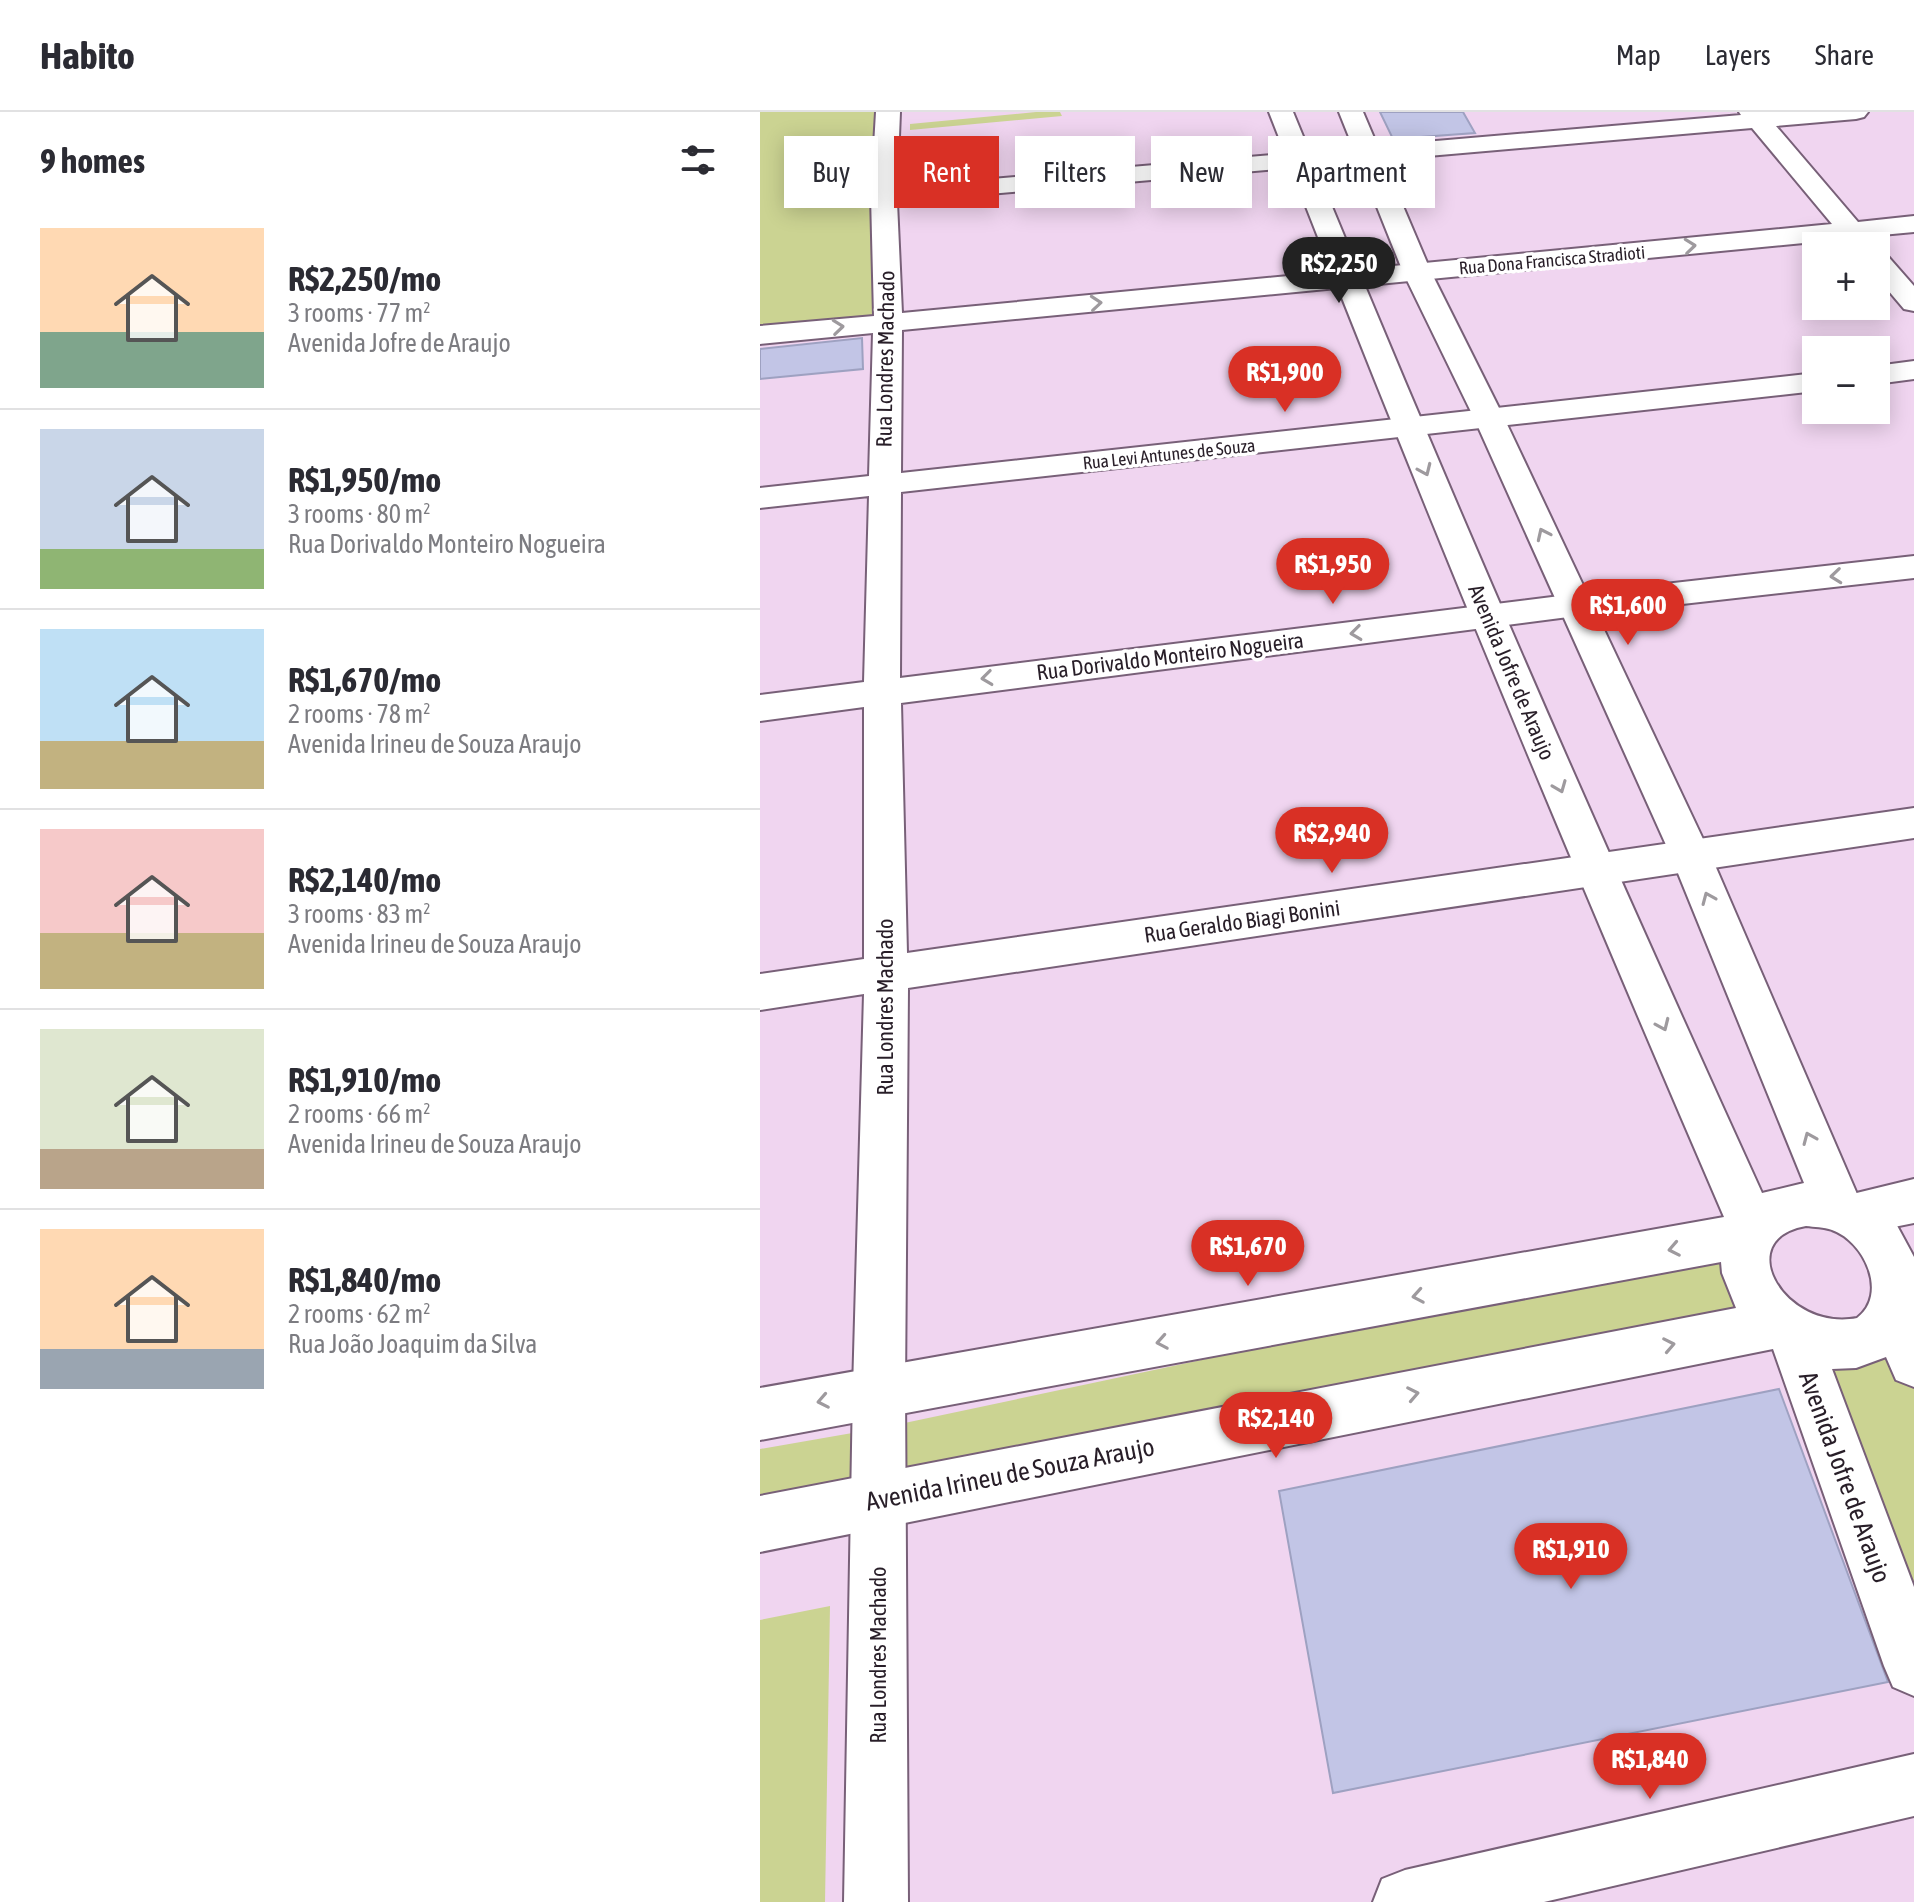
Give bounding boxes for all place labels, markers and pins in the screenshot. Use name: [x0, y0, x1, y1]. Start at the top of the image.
pin: R$2,250: [1265, 237, 1413, 305]
pin: R$1,900: [1211, 346, 1359, 414]
pin: R$1,950: [1259, 538, 1407, 606]
pin: R$1,600: [1554, 579, 1702, 647]
pin: R$2,940: [1258, 807, 1406, 875]
pin: R$1,670: [1174, 1220, 1322, 1288]
pin: R$2,140: [1202, 1392, 1350, 1460]
pin: R$1,910: [1497, 1523, 1645, 1591]
pin: R$1,840: [1576, 1733, 1724, 1801]

